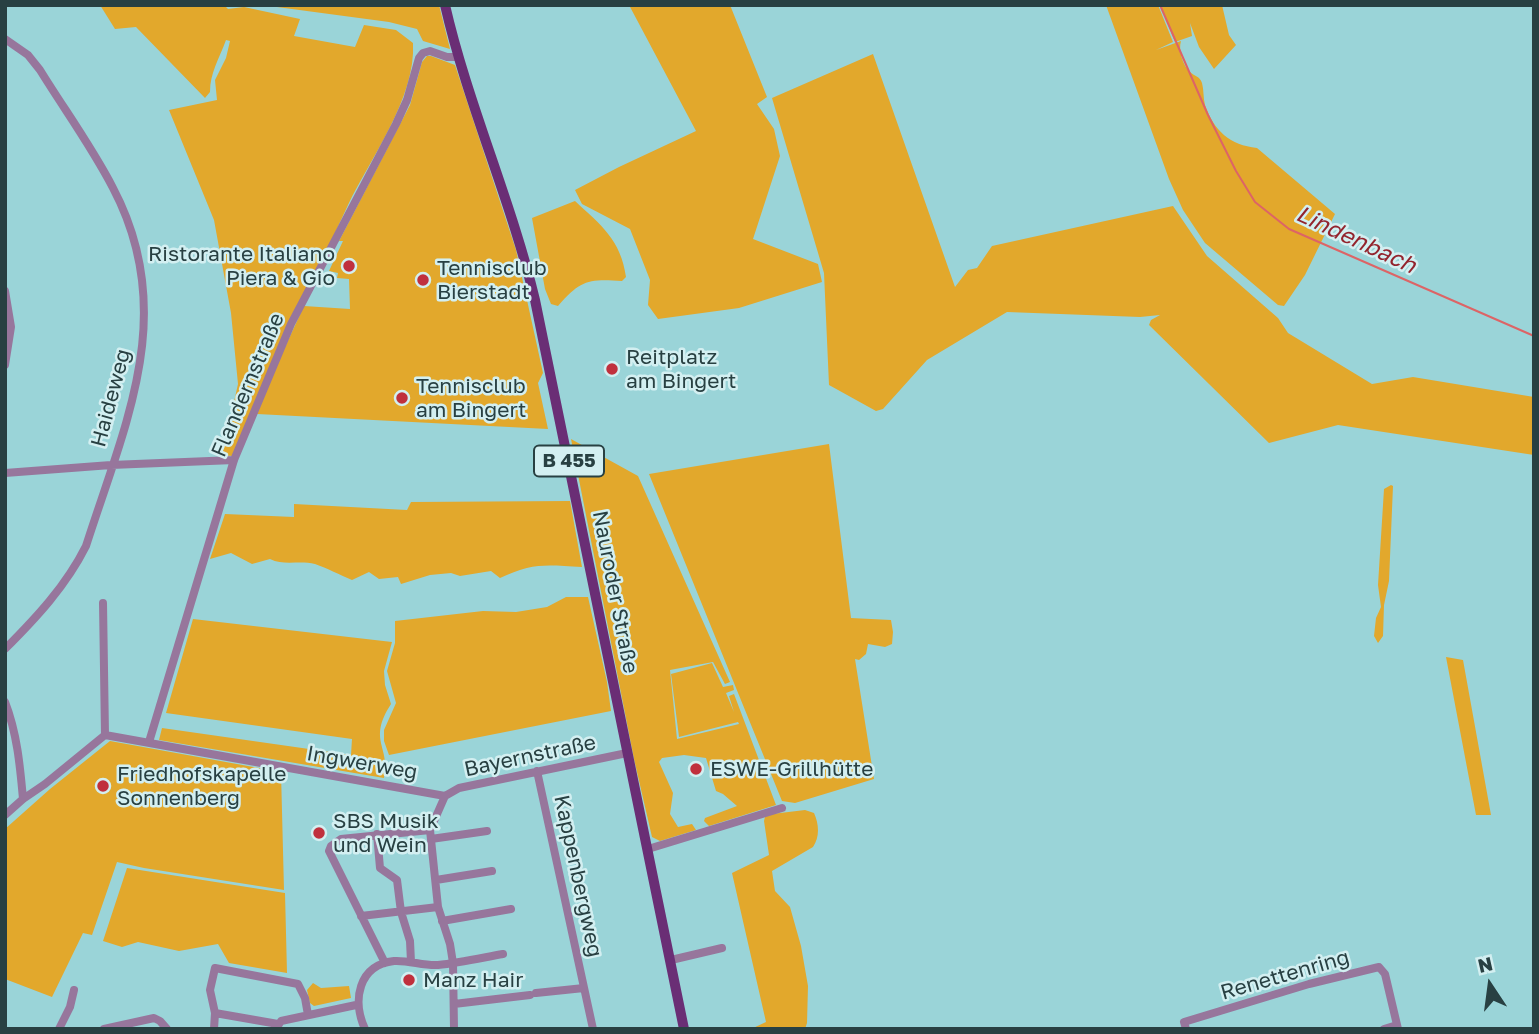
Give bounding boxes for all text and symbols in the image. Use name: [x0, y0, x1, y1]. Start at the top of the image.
water label: Lindenbach: [1292, 200, 1420, 280]
place label: Ristorante Italiano Piera & Gio: [148, 241, 335, 291]
place label: Tennisclub Bierstadt: [437, 255, 547, 305]
marker: Ristorante Italiano Piera & Gio: [341, 258, 357, 274]
marker: Tennisclub Bierstadt: [415, 272, 431, 288]
street label: Flandernstraße: [206, 309, 290, 461]
place label: Reitplatz am Bingert: [626, 344, 736, 394]
street label: Haideweg: [86, 346, 136, 450]
marker: Reitplatz am Bingert: [604, 361, 620, 377]
place label: Tennisclub am Bingert: [416, 373, 526, 423]
marker: Tennisclub am Bingert: [394, 390, 410, 406]
road number: B 455: [534, 446, 604, 476]
street label: Nauroder Straße: [587, 508, 643, 676]
street label: Bayernstraße: [462, 730, 598, 782]
street label: Ingwerweg: [305, 741, 419, 785]
place label: ESWE-Grillhütte: [710, 756, 873, 782]
place label: Friedhofskapelle Sonnenberg: [117, 761, 287, 811]
marker: ESWE-Grillhütte: [688, 761, 704, 777]
marker: Friedhofskapelle Sonnenberg: [95, 778, 111, 794]
street label: Kappenbergweg: [549, 793, 607, 959]
place label: SBS Musik und Wein: [333, 808, 439, 858]
marker: SBS Musik und Wein: [311, 825, 327, 841]
street label: Renettenring: [1218, 945, 1352, 1005]
north arrow: [1455, 950, 1525, 1020]
text: N: [1476, 951, 1495, 977]
place label: Manz Hair: [423, 967, 523, 993]
marker: Manz Hair: [401, 972, 417, 988]

